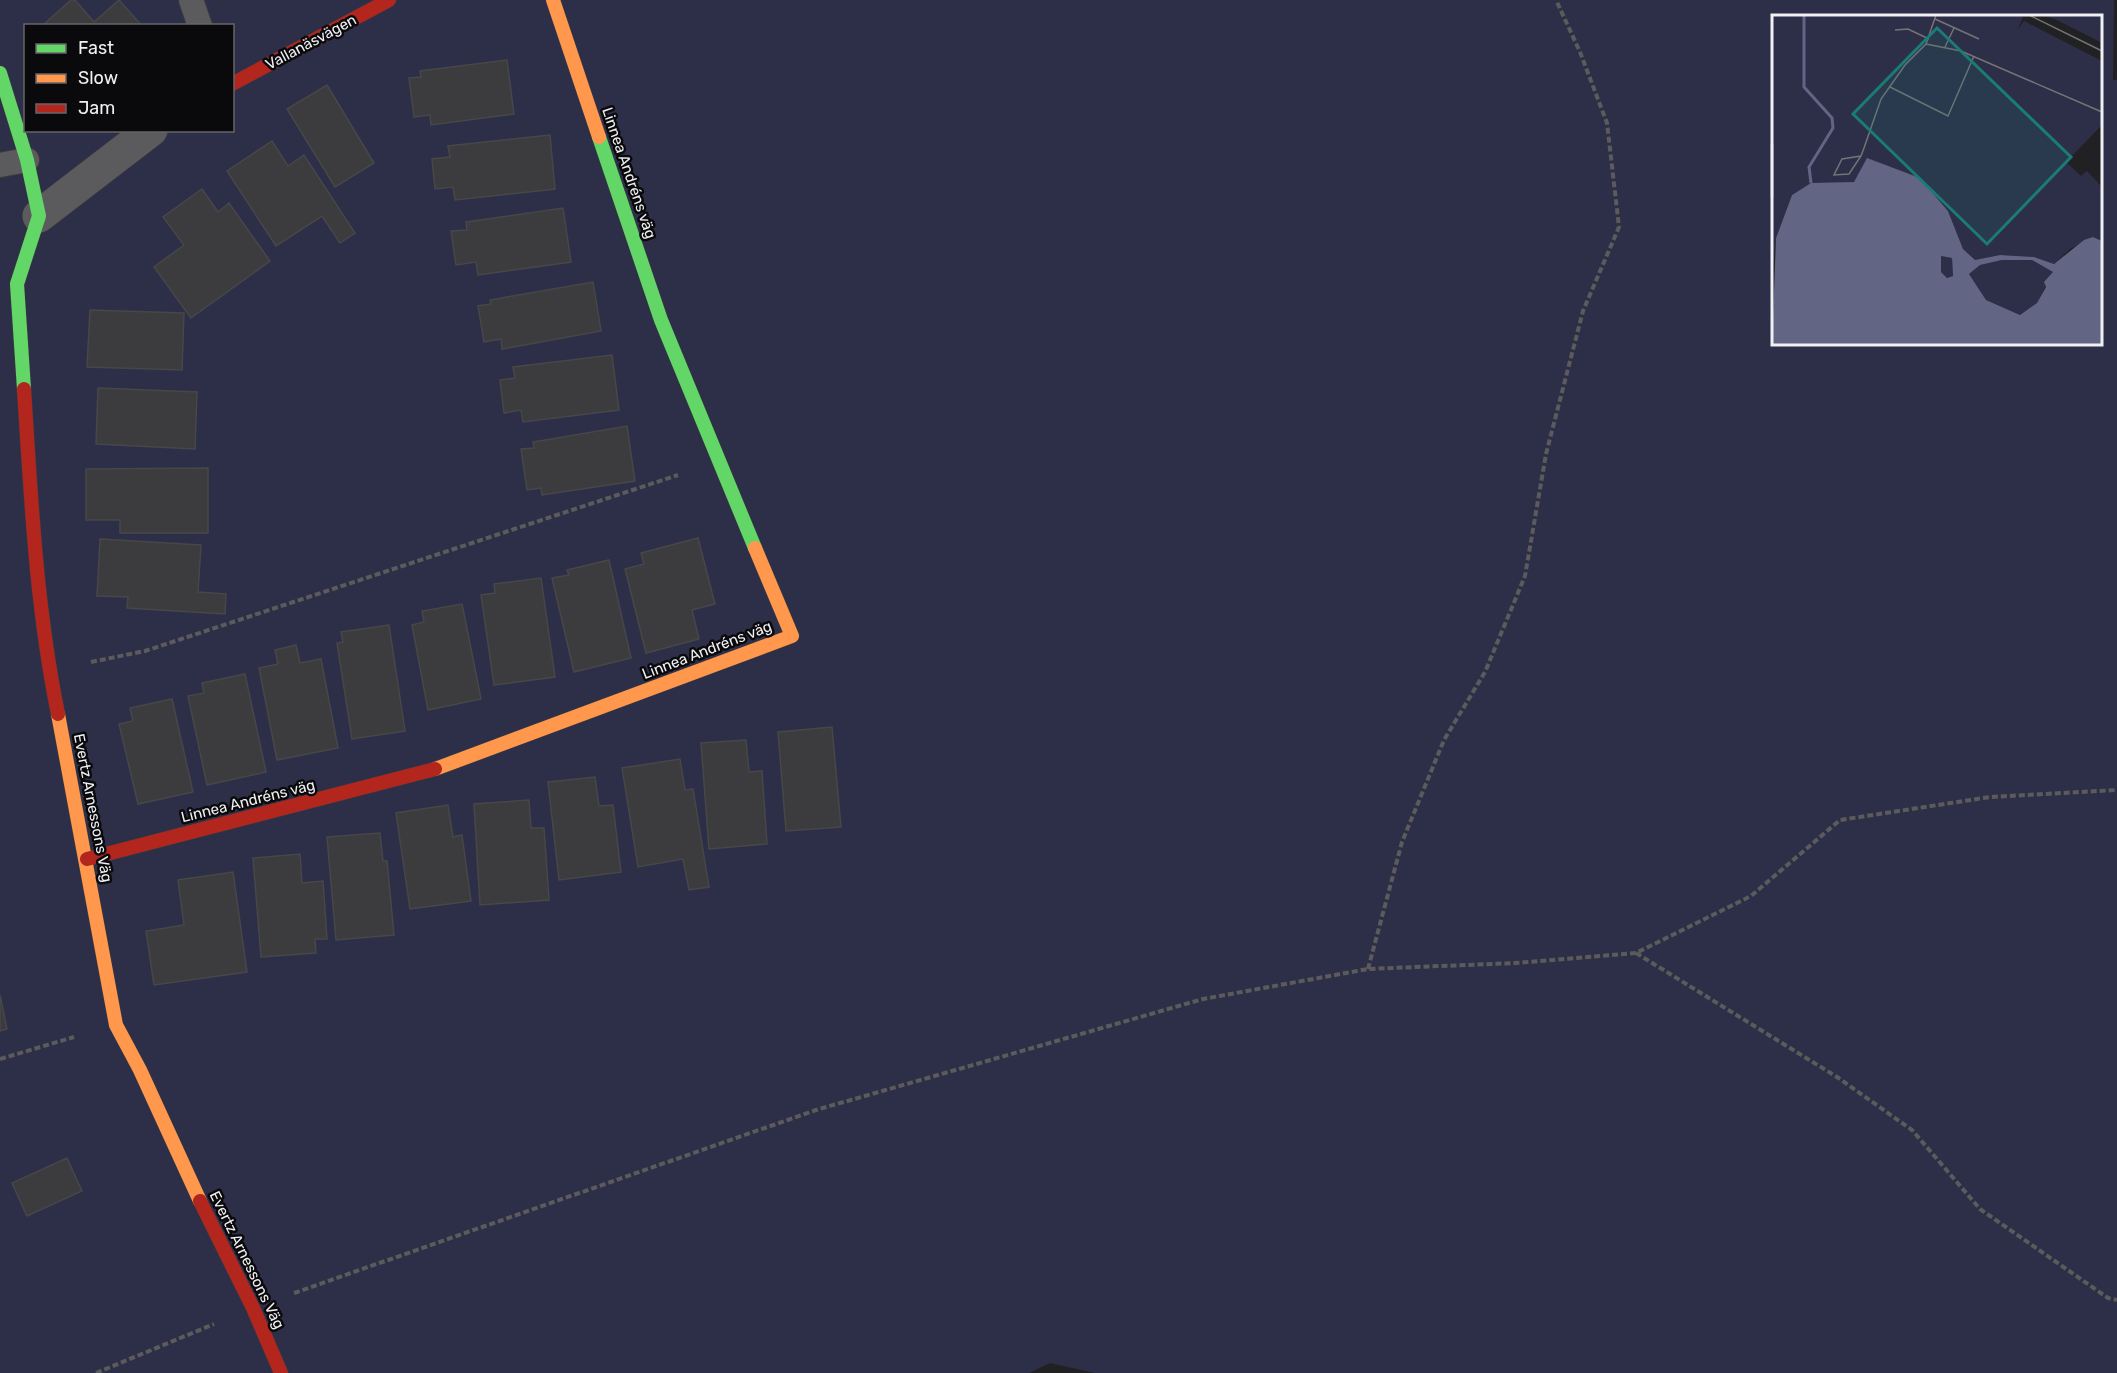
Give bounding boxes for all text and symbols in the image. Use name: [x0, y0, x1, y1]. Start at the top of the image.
street label: Vallanäsvägen: [262, 11, 360, 73]
inset map: [1772, 15, 2102, 345]
legend: [24, 24, 234, 132]
text: Fast: [78, 37, 114, 59]
text: Slow: [78, 67, 118, 89]
text: Jam: [78, 97, 115, 119]
street label: Linnea Andréns väg: [598, 105, 660, 241]
street label: Linnea Andréns väg: [640, 617, 774, 683]
street label: Evertz Arnessons Väg: [70, 732, 116, 884]
street label: Linnea Andréns väg: [179, 776, 317, 826]
street label: Evertz Arnessons Väg: [206, 1188, 288, 1332]

